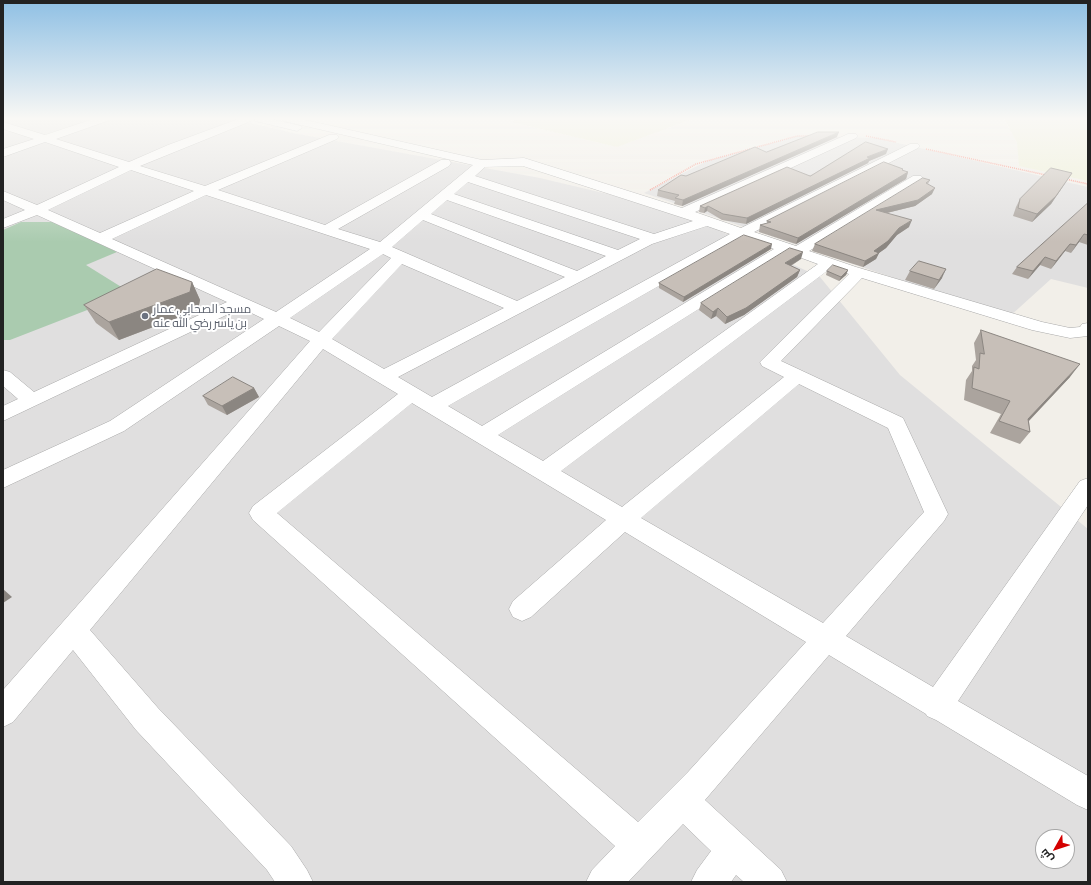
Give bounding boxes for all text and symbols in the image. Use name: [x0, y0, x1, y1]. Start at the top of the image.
place label: مسجد الصحابي عمار بن ياسر رضي الله عنه: [153, 302, 251, 330]
marker: مسجد الصحابي عمار بن ياسر رضي الله عنه: [140, 311, 150, 321]
north arrow: [1035, 829, 1075, 869]
text: ش: [1037, 847, 1056, 865]

